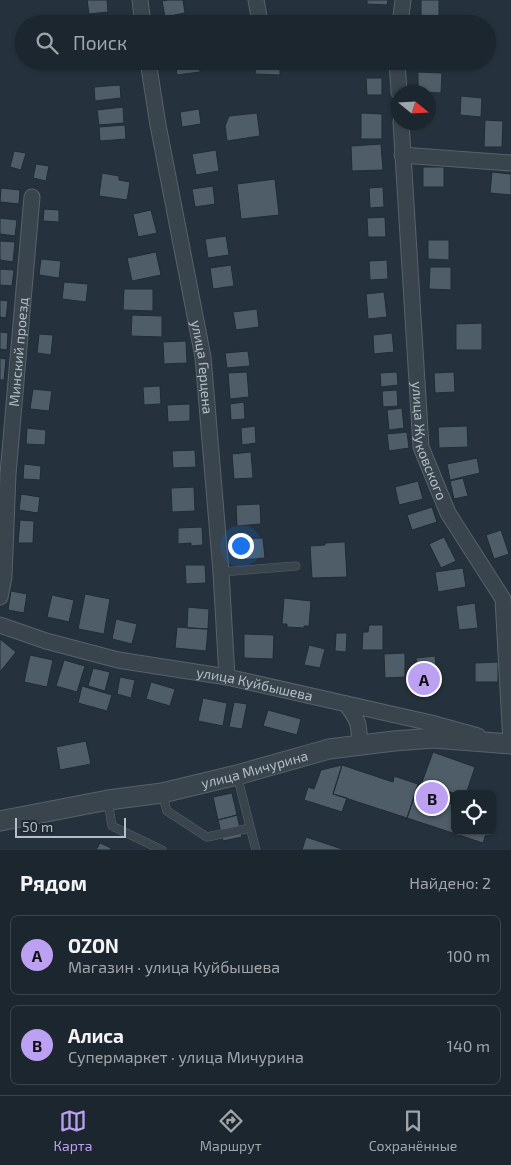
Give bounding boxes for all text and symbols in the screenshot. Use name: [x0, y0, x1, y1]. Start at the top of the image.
search box: [15, 15, 496, 70]
icon: search: [33, 29, 61, 57]
text: Поиск: [73, 31, 127, 54]
north arrow: [391, 85, 436, 130]
street label: Минский проезд: [5, 297, 31, 407]
street label: улица Герцена: [188, 318, 217, 415]
street label: улица Жуковского: [409, 381, 451, 502]
your location: [228, 533, 254, 559]
pin: A: [408, 660, 440, 698]
street label: улица Куйбышева: [195, 663, 315, 704]
street label: улица Мичурина: [199, 746, 310, 791]
pin: B: [416, 779, 448, 817]
map controls: [451, 790, 496, 835]
button: locate: [451, 790, 496, 835]
scale bar: [15, 815, 126, 838]
text: 50 m: [22, 818, 53, 835]
text: Рядом: [20, 870, 87, 895]
text: Найдено: 2: [409, 873, 491, 892]
text: OZON: [68, 934, 119, 957]
text: A: [32, 946, 42, 965]
text: 100 m: [447, 946, 490, 965]
text: Магазин · улица Куйбышева: [68, 957, 280, 976]
text: Алиса: [68, 1024, 124, 1047]
text: B: [32, 1036, 42, 1055]
text: 140 m: [447, 1036, 490, 1055]
text: Супермаркет · улица Мичурина: [68, 1047, 304, 1066]
tab: Карта: [54, 1107, 92, 1154]
tab: Маршрут: [200, 1107, 262, 1154]
tab: Сохранённые: [369, 1107, 457, 1154]

